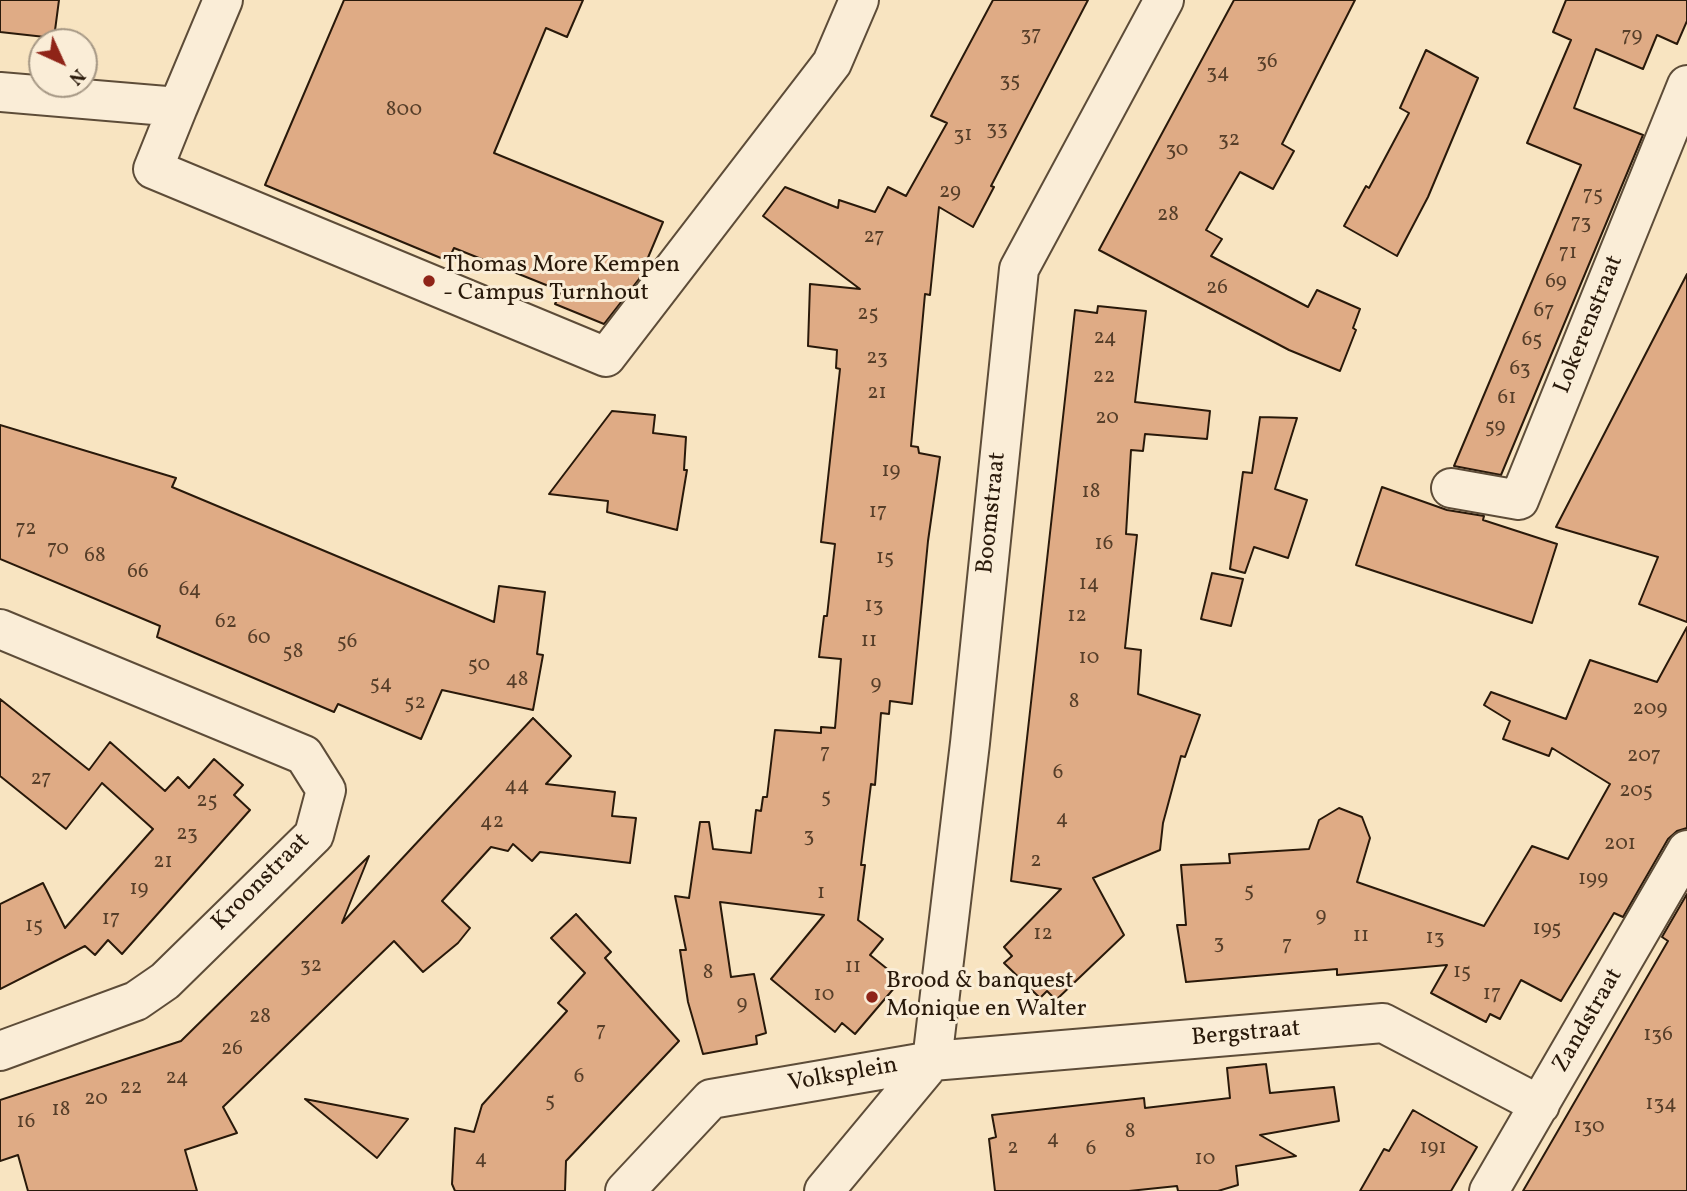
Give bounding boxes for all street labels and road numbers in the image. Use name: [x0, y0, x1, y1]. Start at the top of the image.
street label: Lokerenstraat: [1549, 252, 1631, 398]
street label: Boomstraat: [972, 451, 1014, 575]
street label: Kroonstraat: [207, 828, 317, 938]
street label: Zandstraat: [1548, 964, 1630, 1078]
street label: Bergstraat: [1190, 1016, 1302, 1054]
street label: Volksplein: [786, 1052, 900, 1100]

